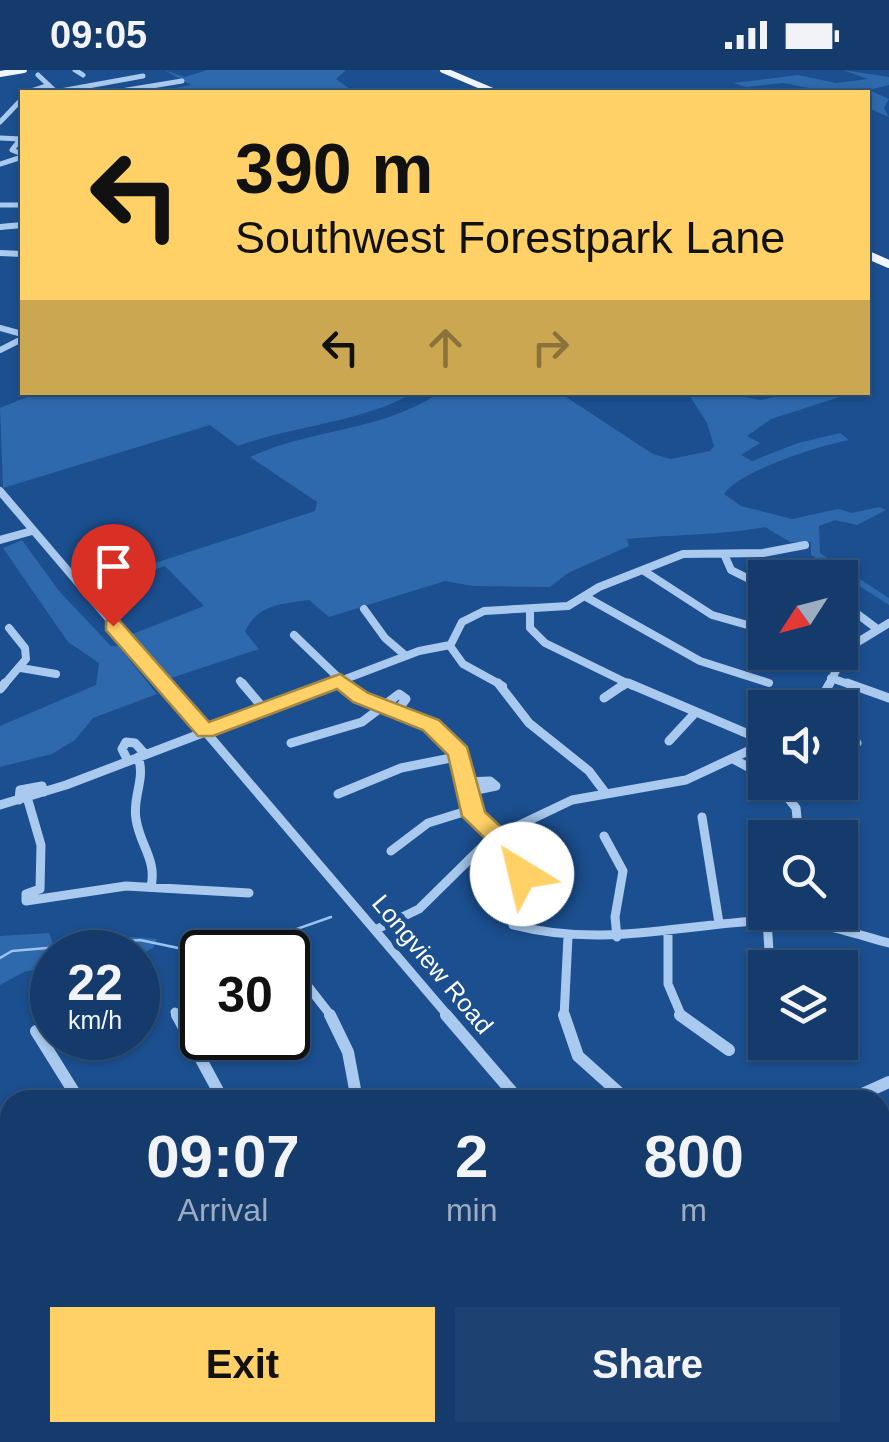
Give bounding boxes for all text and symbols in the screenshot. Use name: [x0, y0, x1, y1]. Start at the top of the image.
text: 09:05: [50, 14, 147, 56]
icon: left: [70, 130, 200, 260]
text: 390 m: [235, 130, 433, 208]
text: Southwest Forestpark Lane: [235, 212, 785, 263]
icon: left: [313, 320, 368, 375]
icon: ahead: [418, 320, 473, 375]
icon: right: [523, 320, 578, 375]
pin: [71, 524, 156, 627]
icon: arrive: [86, 539, 141, 594]
north arrow: [748, 560, 858, 670]
map controls: [748, 560, 858, 1060]
button: sound: [748, 690, 858, 800]
button: search: [748, 820, 858, 930]
position arrow: [470, 822, 574, 926]
street label: Longview Road: [367, 889, 499, 1039]
speed limit sign: 30: [180, 930, 310, 1060]
button: layers: [748, 950, 858, 1060]
text: 22: [67, 955, 123, 1011]
text: km/h: [68, 1006, 122, 1034]
text: 09:07: [146, 1123, 300, 1190]
text: 2: [455, 1123, 488, 1190]
text: 800: [644, 1123, 744, 1190]
text: Arrival: [178, 1192, 268, 1228]
text: min: [446, 1192, 497, 1228]
text: m: [680, 1192, 707, 1228]
button: Exit: [50, 1307, 435, 1422]
button: Share: [455, 1307, 840, 1422]

